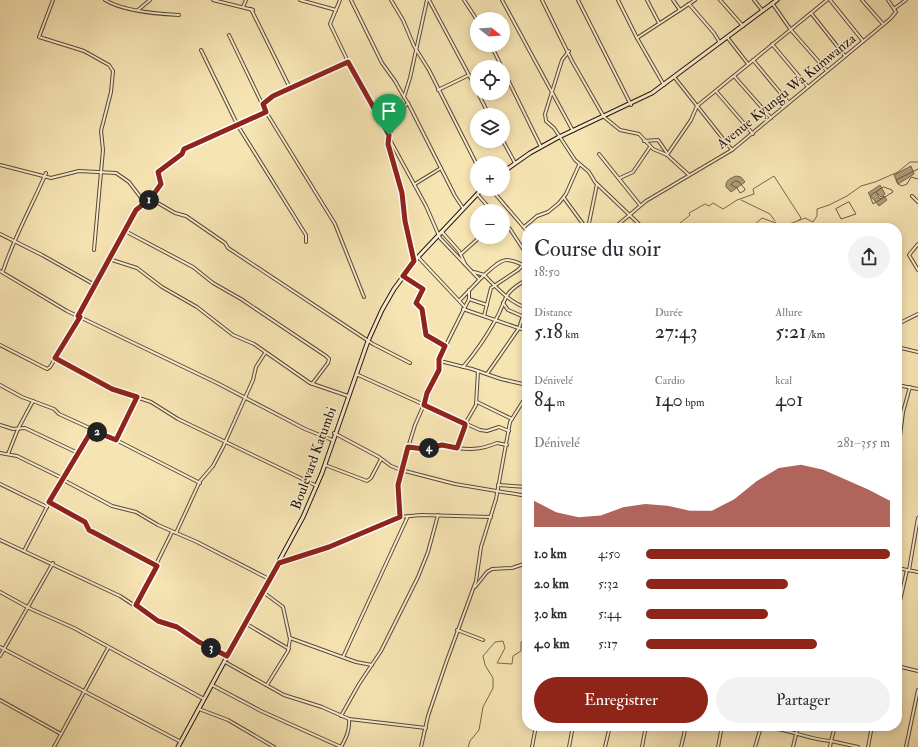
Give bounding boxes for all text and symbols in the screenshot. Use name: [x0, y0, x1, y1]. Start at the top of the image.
north arrow: [470, 12, 510, 52]
map controls: [470, 12, 510, 244]
street label: Avenue Kyungu Wa Kumwanza: [713, 30, 860, 154]
button: locate: [470, 60, 510, 100]
pin: [372, 94, 406, 135]
icon: arrive: [378, 100, 400, 122]
button: layers: [470, 108, 510, 148]
button: +: [470, 156, 510, 196]
pin: 1: [139, 190, 159, 210]
text: 1: [147, 193, 151, 206]
button: −: [470, 204, 510, 244]
text: Course du soir: [534, 235, 661, 263]
button: share: [848, 236, 890, 278]
text: 18:50: [534, 264, 560, 280]
text: Distance: [534, 306, 572, 319]
text: Durée: [655, 306, 683, 319]
text: Allure: [775, 306, 802, 319]
text: 5.18: [534, 319, 563, 344]
text: 27:43: [655, 319, 697, 344]
text: 5:21: [775, 319, 806, 344]
text: km: [563, 328, 579, 341]
text: /km: [806, 328, 825, 341]
text: Dénivelé: [534, 374, 573, 387]
text: Cardio: [655, 374, 685, 387]
text: kcal: [775, 374, 792, 387]
text: 84: [534, 387, 554, 412]
text: 140: [655, 387, 683, 412]
text: 401: [775, 387, 803, 412]
text: m: [554, 396, 565, 409]
text: bpm: [683, 396, 705, 409]
street label: Boulevard Katumbi: [287, 404, 340, 512]
pin: 2: [87, 422, 107, 442]
text: 2: [94, 425, 100, 438]
text: Dénivelé: [534, 435, 580, 451]
text: 281–355 m: [837, 435, 890, 451]
pin: 4: [419, 438, 439, 458]
text: 4: [426, 441, 432, 454]
text: 1.0 km: [534, 546, 567, 562]
text: 4:50: [598, 546, 621, 562]
text: 2.0 km: [534, 576, 569, 592]
text: 5:32: [598, 576, 619, 592]
text: 3.0 km: [534, 606, 567, 622]
text: 5:44: [598, 606, 621, 622]
text: 4.0 km: [534, 636, 569, 652]
text: 5:17: [598, 636, 618, 652]
pin: 3: [201, 638, 221, 658]
text: 3: [209, 641, 213, 654]
button: Enregistrer: [534, 677, 708, 723]
button: Partager: [716, 677, 890, 723]

